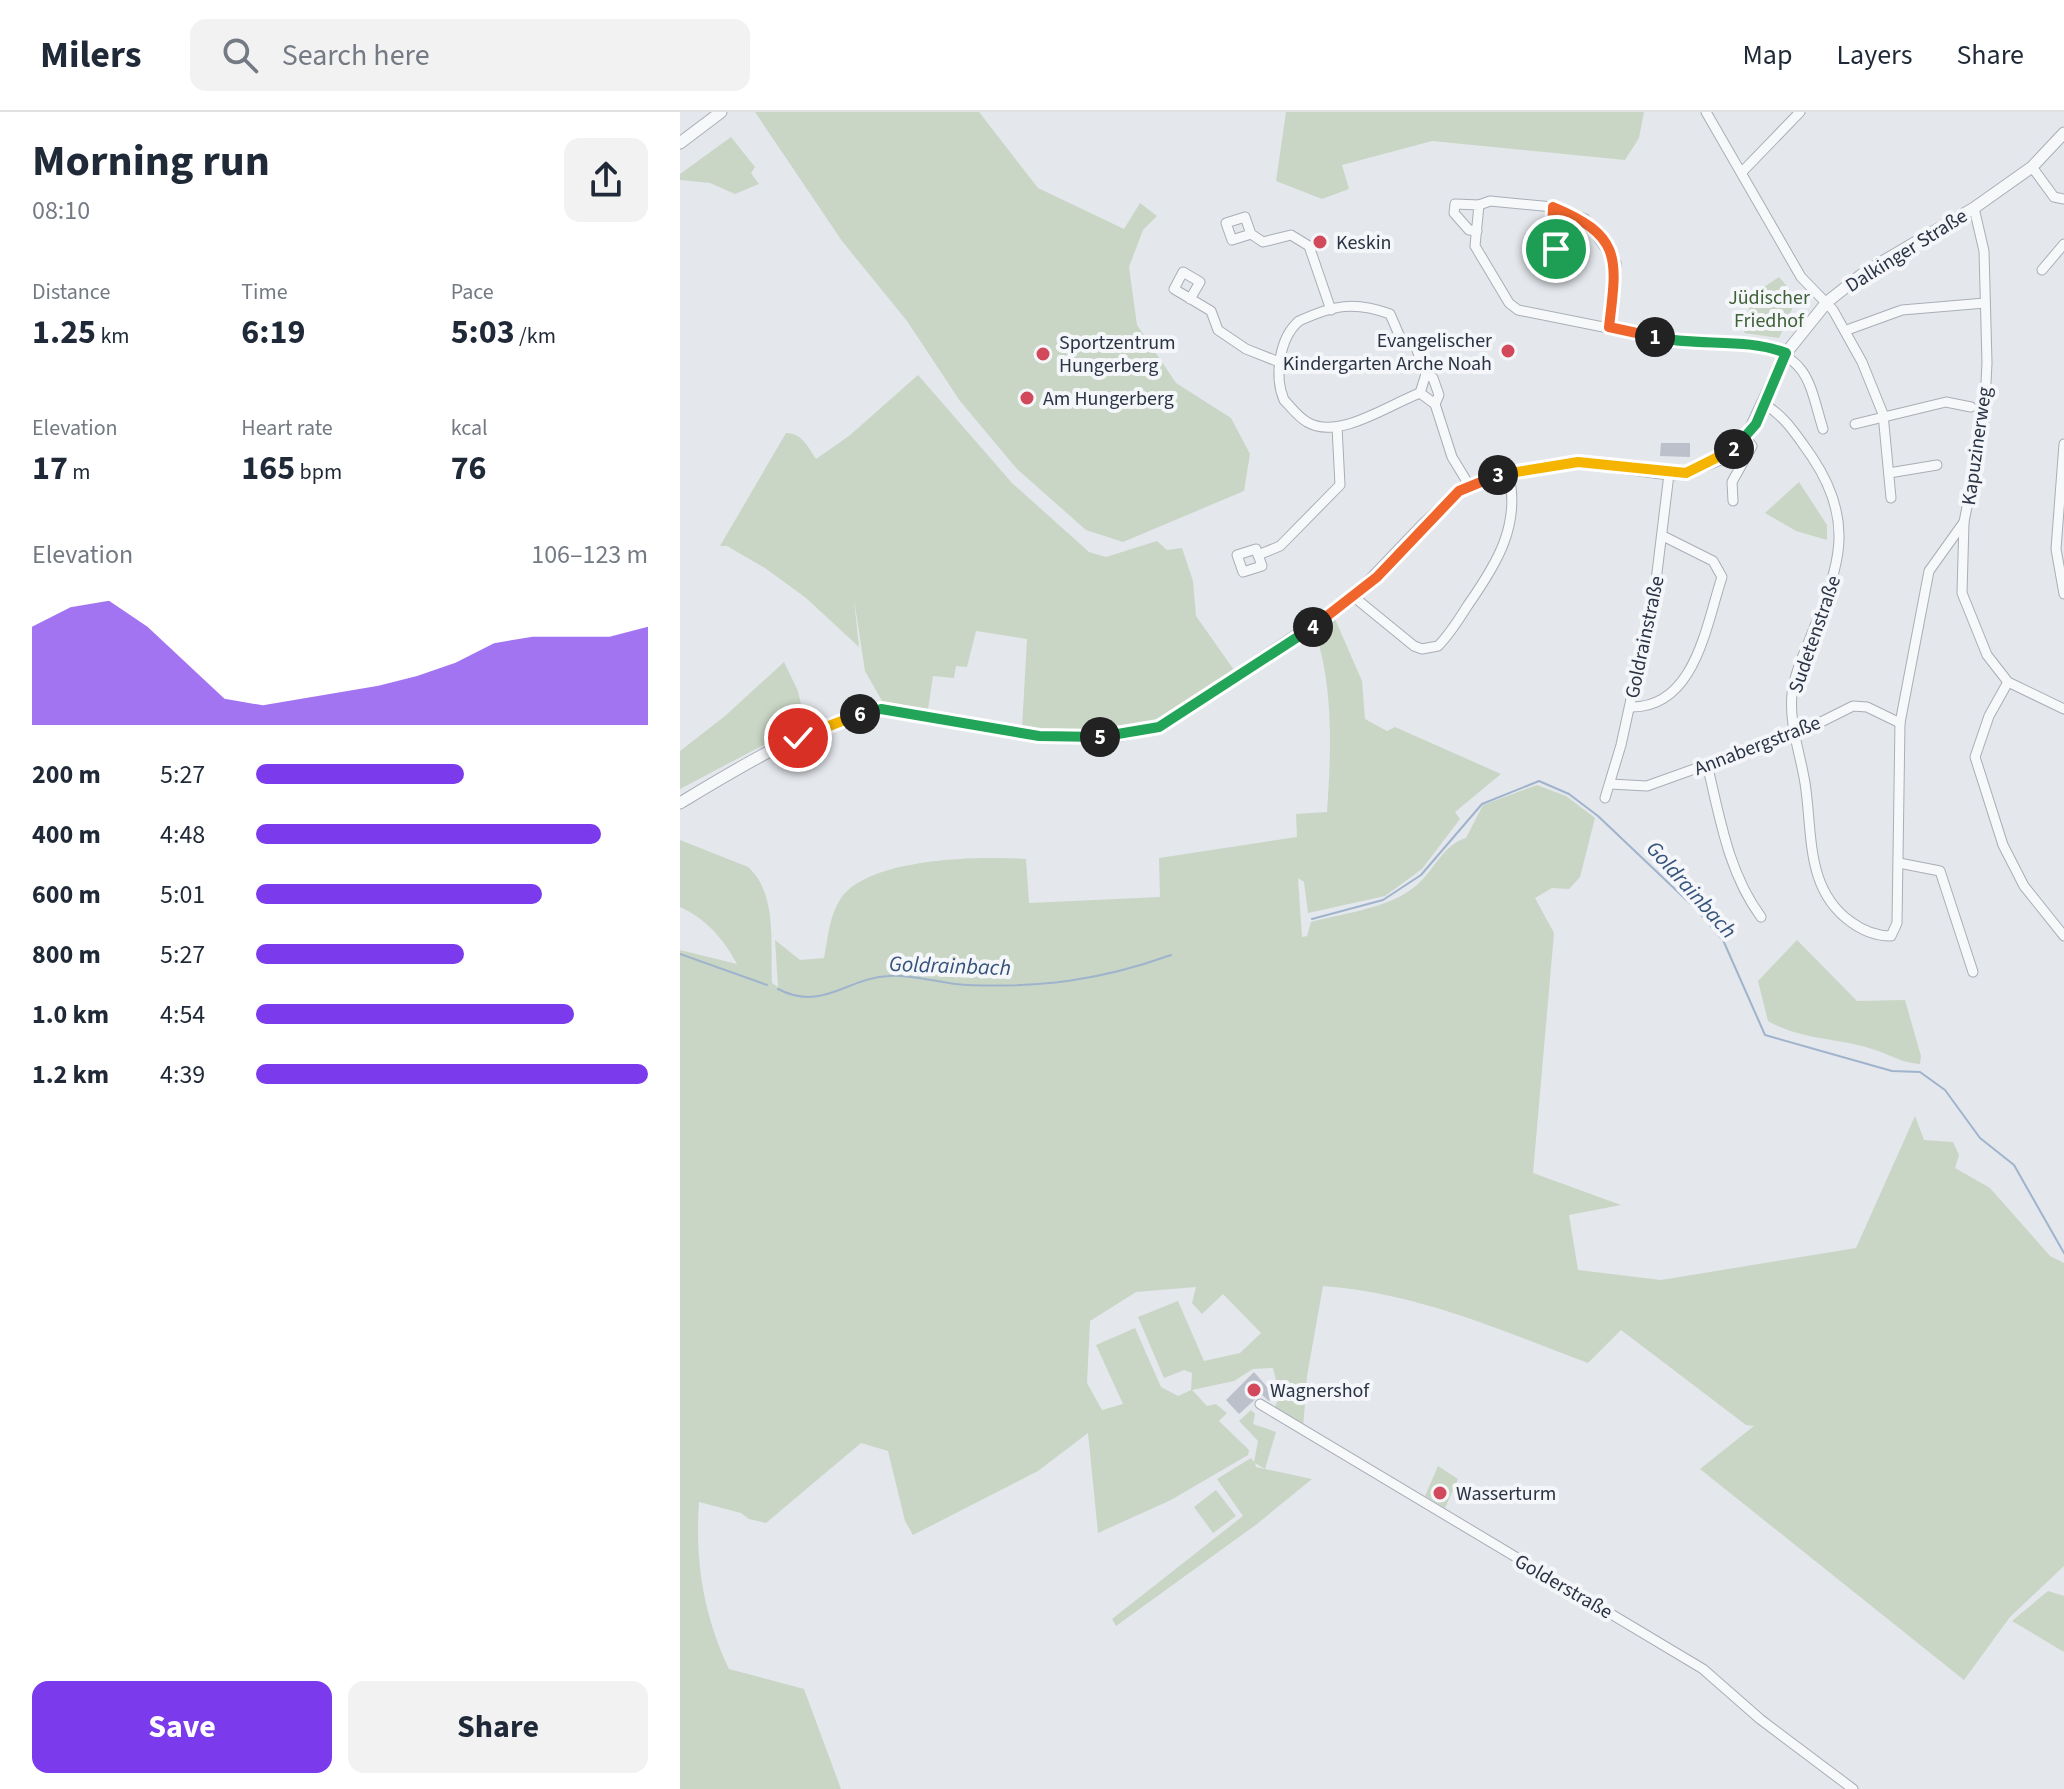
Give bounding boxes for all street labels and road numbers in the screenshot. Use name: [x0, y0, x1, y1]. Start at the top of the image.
street label: Dalkinger Straße: [1840, 202, 1973, 300]
street label: Kapuzinerweg: [1955, 385, 1999, 507]
street label: Sudetenstraße: [1782, 572, 1848, 697]
street label: Goldrainstraße: [1618, 573, 1672, 701]
street label: Annabergstraße: [1690, 709, 1825, 783]
street label: Golderstraße: [1509, 1548, 1618, 1626]

